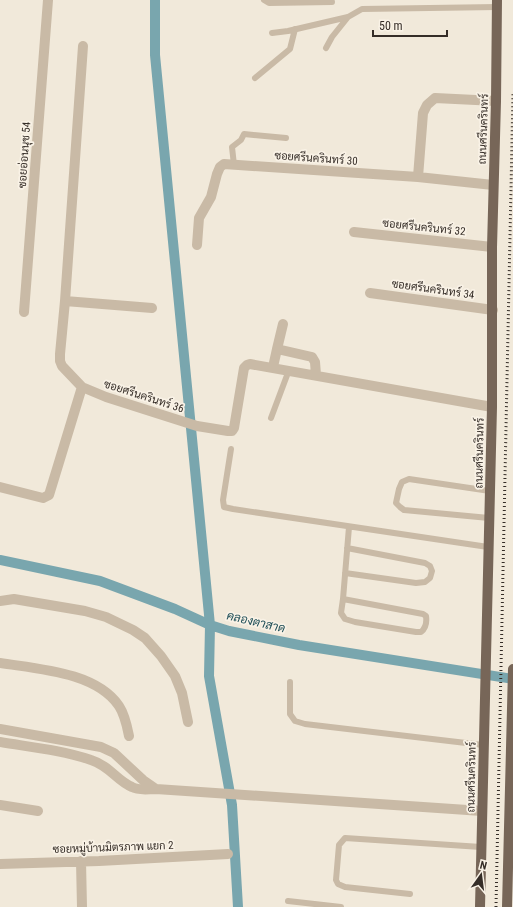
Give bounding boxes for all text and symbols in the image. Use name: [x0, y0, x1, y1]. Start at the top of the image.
scale bar: [373, 12, 447, 38]
text: 50 m: [379, 19, 403, 33]
street label: ถนนศรีนครินทร์: [474, 93, 491, 165]
street label: ซอยอ่อนนุช 54: [15, 121, 35, 189]
street label: ซอยศรีนครินทร์ 30: [274, 147, 358, 168]
street label: ซอยศรีนครินทร์ 32: [382, 215, 466, 238]
street label: ซอยศรีนครินทร์ 34: [391, 275, 476, 302]
street label: ซอยศรีนครินทร์ 36: [102, 376, 186, 416]
street label: ถนนศรีนครินทร์: [470, 417, 487, 489]
water label: คลองตาสาด: [225, 608, 287, 636]
street label: ถนนศรีนครินทร์: [462, 741, 479, 813]
street label: ซอยหมู่บ้านมิตรภาพ แยก 2: [52, 838, 174, 857]
north arrow: [461, 855, 501, 895]
text: N: [478, 859, 488, 873]

